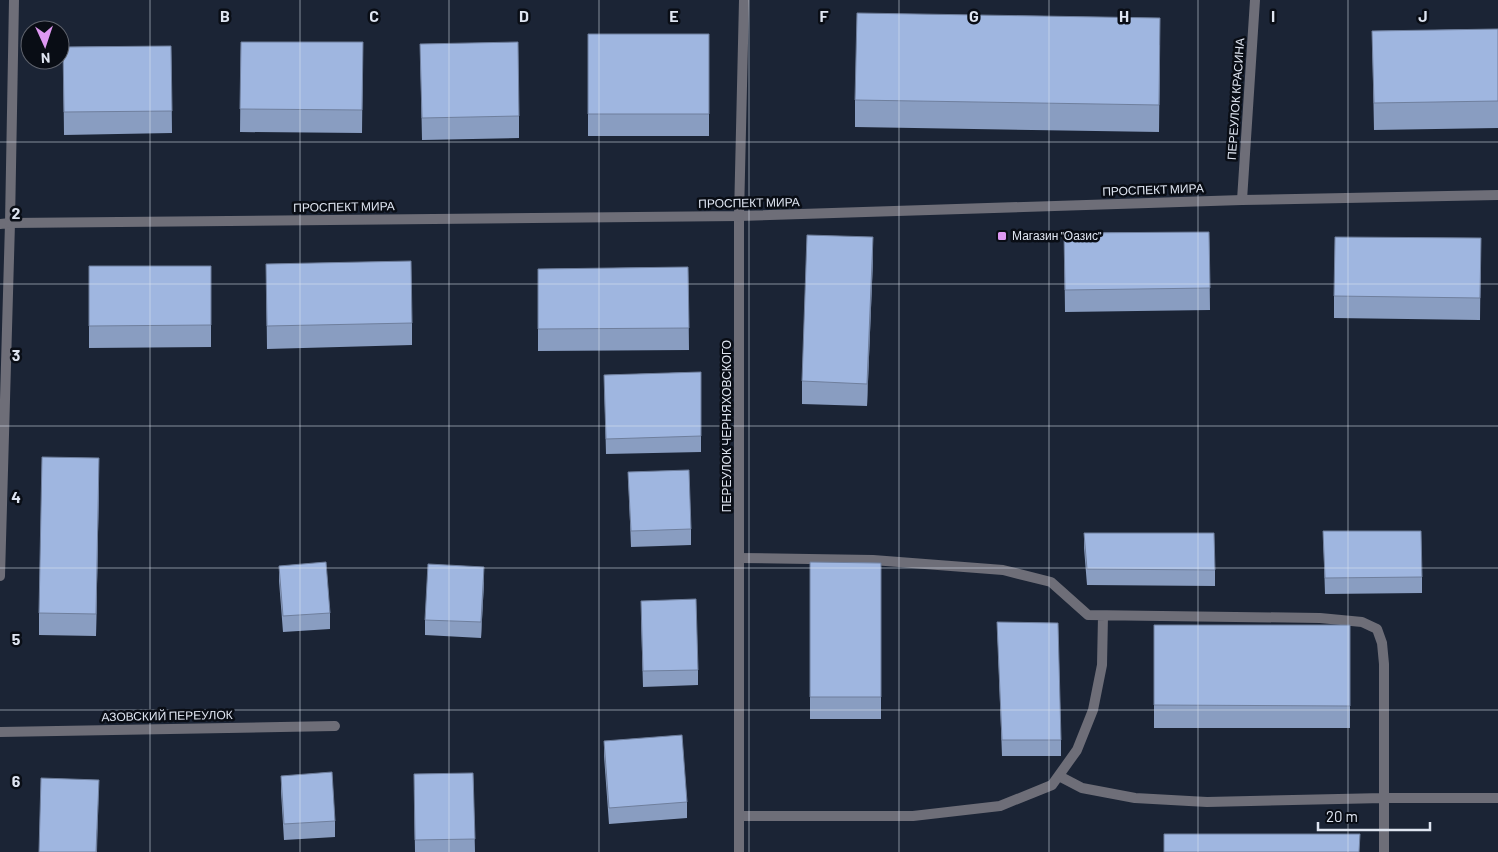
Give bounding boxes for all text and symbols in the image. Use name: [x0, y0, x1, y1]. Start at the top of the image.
text: B: [220, 6, 230, 25]
text: C: [369, 6, 379, 25]
text: D: [519, 6, 529, 25]
text: E: [669, 6, 679, 25]
text: F: [820, 6, 829, 25]
text: G: [969, 6, 979, 25]
text: H: [1119, 6, 1129, 25]
text: I: [1271, 6, 1275, 25]
text: J: [1418, 6, 1428, 25]
north arrow: [20, 20, 70, 70]
street label: ПЕРЕУЛОК КРАСИНА: [1224, 37, 1246, 160]
text: N: [41, 50, 51, 67]
street label: ПРОСПЕКТ МИРА: [1102, 180, 1204, 198]
street label: ПРОСПЕКТ МИРА: [698, 194, 800, 210]
street label: ПРОСПЕКТ МИРА: [293, 198, 395, 214]
text: 2: [12, 203, 21, 222]
place label: Магазин "Оазис": [1012, 228, 1101, 242]
marker: Магазин "Оазис": [996, 230, 1008, 242]
street label: ПЕРЕУЛОК ЧЕРНЯХОВСКОГО: [719, 340, 733, 512]
text: 3: [12, 345, 20, 364]
text: 4: [11, 487, 21, 506]
text: 5: [12, 629, 21, 648]
street label: АЗОВСКИЙ ПЕРЕУЛОК: [101, 707, 233, 723]
text: 6: [12, 771, 21, 790]
scale bar: [1318, 800, 1430, 832]
text: 20 m: [1326, 807, 1358, 825]

